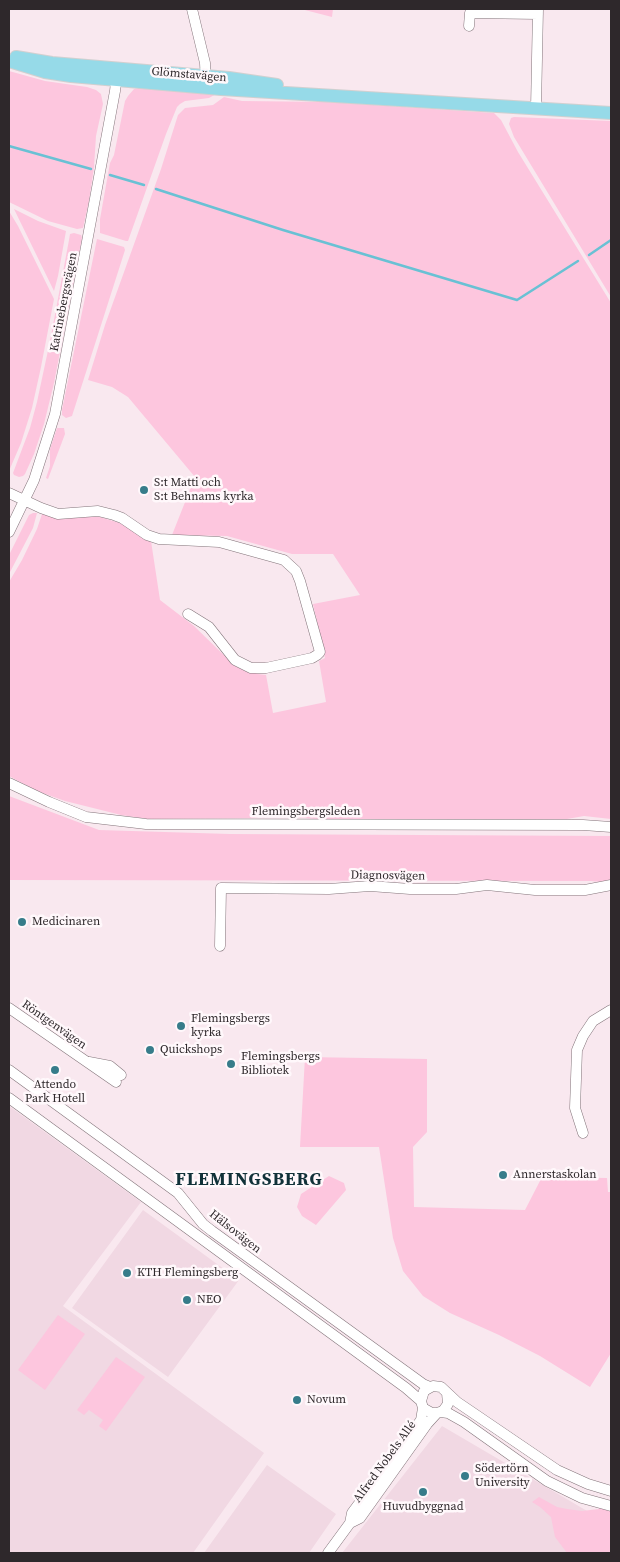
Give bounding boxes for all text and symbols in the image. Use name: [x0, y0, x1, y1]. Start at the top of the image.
street label: Glömstavägen: [151, 65, 227, 85]
street label: Katrinebergsvägen: [47, 251, 81, 353]
place label: S:t Matti och S:t Behnams kyrka: [154, 476, 254, 504]
marker: S:t Matti och S:t Behnams kyrka: [138, 484, 150, 496]
street label: Flemingsbergsleden: [252, 805, 360, 819]
street label: Diagnosvägen: [351, 868, 425, 884]
place label: Medicinaren: [32, 915, 100, 929]
marker: Medicinaren: [16, 916, 28, 928]
street label: Röntgenvägen: [19, 997, 89, 1053]
place label: Flemingsbergs kyrka: [191, 1012, 270, 1040]
marker: Flemingsbergs kyrka: [175, 1020, 187, 1032]
place label: Quickshops: [160, 1043, 222, 1057]
marker: Quickshops: [144, 1044, 156, 1056]
place label: Flemingsbergs Bibliotek: [241, 1050, 320, 1078]
marker: Flemingsbergs Bibliotek: [225, 1058, 237, 1070]
marker: Attendo Park Hotell: [49, 1064, 61, 1076]
place label: Attendo Park Hotell: [25, 1078, 85, 1106]
place label: Annerstaskolan: [513, 1168, 596, 1182]
district label: FLEMINGSBERG: [174, 1169, 324, 1191]
marker: Annerstaskolan: [497, 1169, 509, 1181]
street label: Hälsovägen: [206, 1207, 264, 1257]
place label: KTH Flemingsberg: [137, 1266, 238, 1280]
marker: KTH Flemingsberg: [121, 1267, 133, 1279]
place label: NEO: [197, 1293, 221, 1307]
marker: NEO: [181, 1294, 193, 1306]
place label: Novum: [307, 1393, 346, 1407]
marker: Novum: [291, 1394, 303, 1406]
street label: Alfred Nobels Allé: [351, 1418, 419, 1506]
place label: Södertörn University: [475, 1462, 530, 1490]
marker: Södertörn University: [459, 1470, 471, 1482]
marker: Huvudbyggnad: [417, 1486, 429, 1498]
place label: Huvudbyggnad: [383, 1500, 463, 1514]

